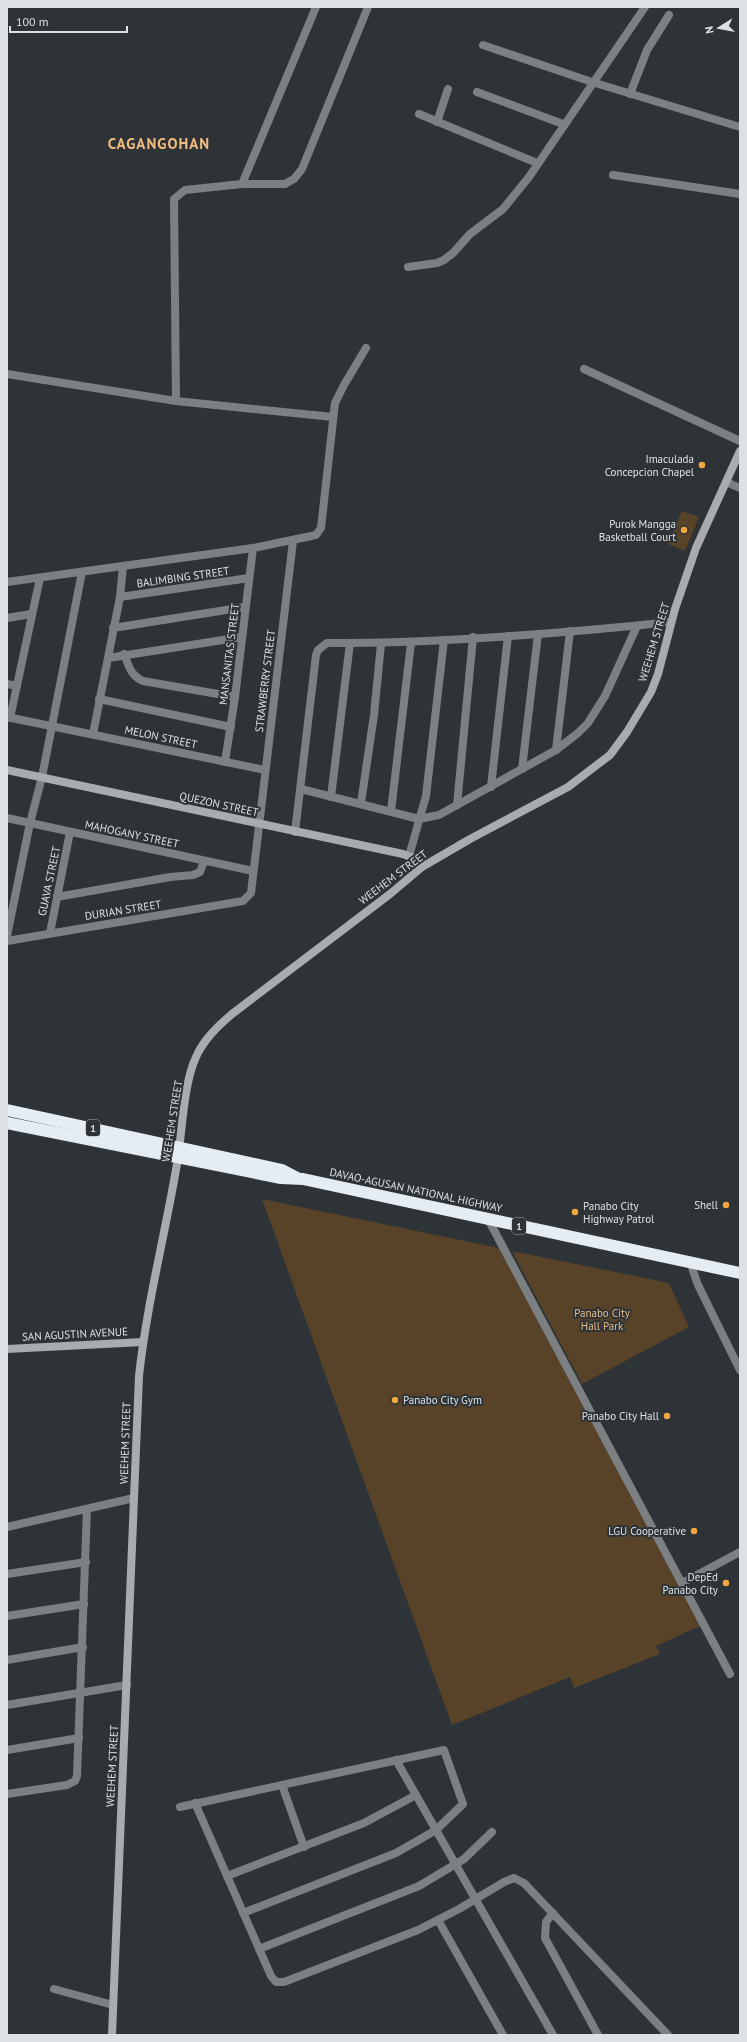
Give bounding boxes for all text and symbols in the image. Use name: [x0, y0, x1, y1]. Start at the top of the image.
scale bar: [10, 8, 127, 34]
north arrow: [699, 8, 739, 48]
text: 100 m: [16, 14, 49, 29]
text: N: [702, 25, 717, 35]
district label: CAGANGOHAN: [108, 134, 210, 153]
place label: Imaculada Concepcion Chapel: [605, 452, 695, 479]
marker: Imaculada Concepcion Chapel: [697, 460, 707, 470]
place label: Purok Mangga Basketball Court: [599, 517, 676, 544]
marker: Purok Mangga Basketball Court: [679, 525, 689, 535]
street label: BALIMBING STREET: [136, 564, 230, 590]
street label: WEEHEM STREET: [635, 601, 673, 683]
street label: MANSANITAS STREET: [216, 602, 242, 706]
street label: STRAWBERRY STREET: [252, 629, 278, 733]
street label: MELON STREET: [123, 722, 199, 752]
street label: QUEZON STREET: [178, 789, 260, 819]
street label: MAHOGANY STREET: [84, 817, 180, 851]
street label: GUAVA STREET: [35, 845, 63, 917]
street label: WEEHEM STREET: [356, 847, 430, 907]
street label: DURIAN STREET: [84, 897, 162, 923]
street label: WEEHEM STREET: [159, 1079, 185, 1163]
road number: 1: [86, 1120, 100, 1136]
street label: DAVAO-AGUSAN NATIONAL HIGHWAY: [328, 1165, 504, 1215]
place label: Shell: [694, 1198, 719, 1212]
place label: Panabo City Highway Patrol: [583, 1199, 655, 1226]
marker: Shell: [721, 1200, 731, 1210]
marker: Panabo City Highway Patrol: [570, 1207, 580, 1217]
road number: 1: [512, 1218, 526, 1234]
park label: Panabo City Hall Park: [574, 1306, 631, 1333]
street label: SAN AGUSTIN AVENUE: [22, 1324, 128, 1344]
place label: Panabo City Gym: [403, 1393, 482, 1407]
marker: Panabo City Gym: [390, 1395, 400, 1405]
street label: WEEHEM STREET: [117, 1402, 133, 1484]
place label: Panabo City Hall: [582, 1409, 660, 1423]
marker: Panabo City Hall: [662, 1411, 672, 1421]
place label: LGU Cooperative: [608, 1524, 686, 1538]
marker: LGU Cooperative: [689, 1526, 699, 1536]
place label: DepEd Panabo City: [662, 1570, 719, 1597]
marker: DepEd Panabo City: [721, 1578, 731, 1588]
street label: WEEHEM STREET: [103, 1725, 121, 1807]

